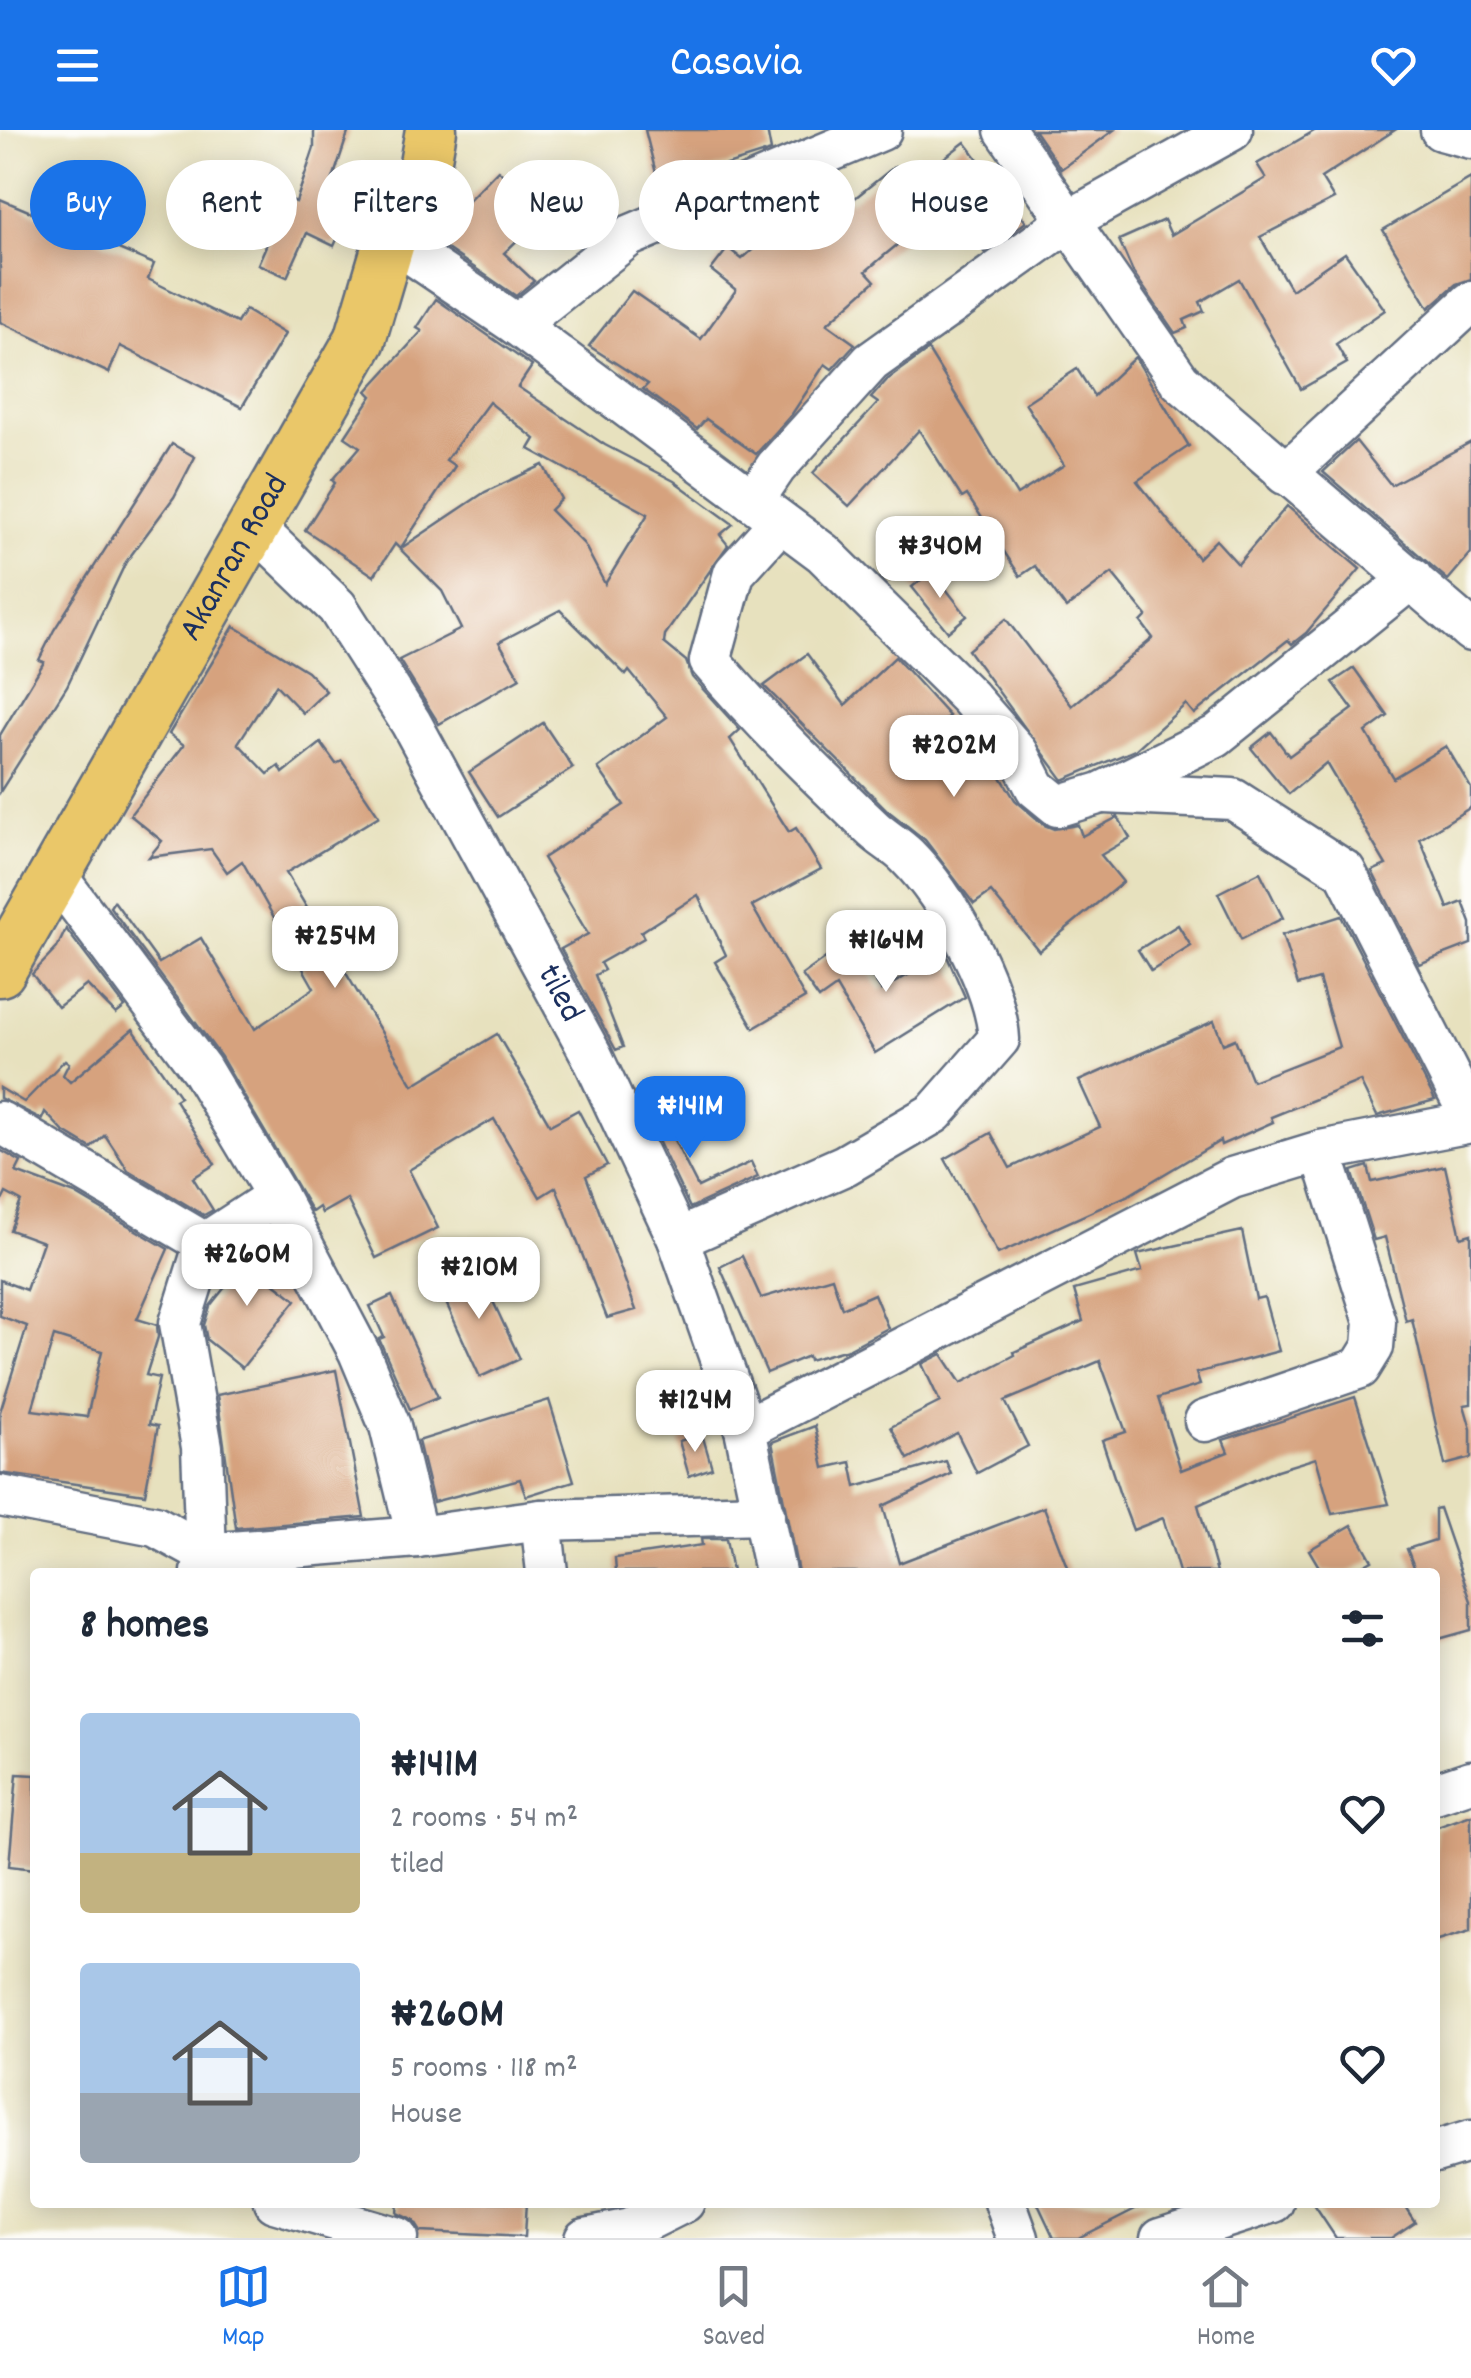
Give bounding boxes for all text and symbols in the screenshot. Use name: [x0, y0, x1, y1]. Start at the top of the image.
text: Casavia: [670, 33, 801, 97]
icon: menu: [50, 38, 105, 93]
icon: heart: [1366, 38, 1421, 93]
chip: Buy: [30, 160, 146, 250]
chip: Rent: [166, 160, 297, 250]
chip: Filters: [317, 160, 474, 250]
chip: New: [494, 160, 619, 250]
chip: Apartment: [639, 160, 855, 250]
chip: House: [875, 160, 1024, 250]
street label: Akanran Road: [168, 466, 303, 651]
pin: ₦340M: [870, 516, 1010, 601]
text: ₦340M: [898, 525, 982, 571]
pin: ₦202M: [884, 715, 1024, 800]
text: ₦202M: [911, 724, 997, 770]
pin: ₦254M: [265, 906, 405, 991]
pin: ₦164M: [816, 910, 956, 995]
text: ₦254M: [294, 915, 376, 961]
text: ₦164M: [848, 919, 924, 965]
street label: tiled: [522, 956, 595, 1032]
pin: ₦141M: [620, 1076, 760, 1161]
text: ₦141M: [656, 1085, 724, 1131]
pin: ₦260M: [177, 1224, 317, 1309]
text: ₦260M: [204, 1233, 290, 1279]
pin: ₦210M: [409, 1237, 549, 1322]
text: ₦210M: [440, 1246, 518, 1292]
pin: ₦124M: [625, 1370, 765, 1455]
text: ₦124M: [658, 1379, 732, 1425]
text: 8 homes: [80, 1598, 209, 1658]
icon: filters: [1335, 1601, 1390, 1656]
text: ₦141M: [390, 1737, 478, 1797]
icon: home: [160, 1753, 280, 1873]
icon: heart: [1335, 1786, 1390, 1841]
text: 2 rooms · 54 m²: [390, 1797, 578, 1843]
text: tiled: [390, 1843, 444, 1889]
text: ₦260M: [390, 1987, 504, 2047]
icon: home: [160, 2003, 280, 2123]
icon: heart: [1335, 2036, 1390, 2091]
text: 5 rooms · 118 m²: [390, 2047, 578, 2093]
text: House: [390, 2093, 462, 2139]
tab: Map: [216, 2259, 271, 2359]
tab: Saved: [703, 2259, 765, 2359]
tab: Home: [1197, 2259, 1255, 2359]

